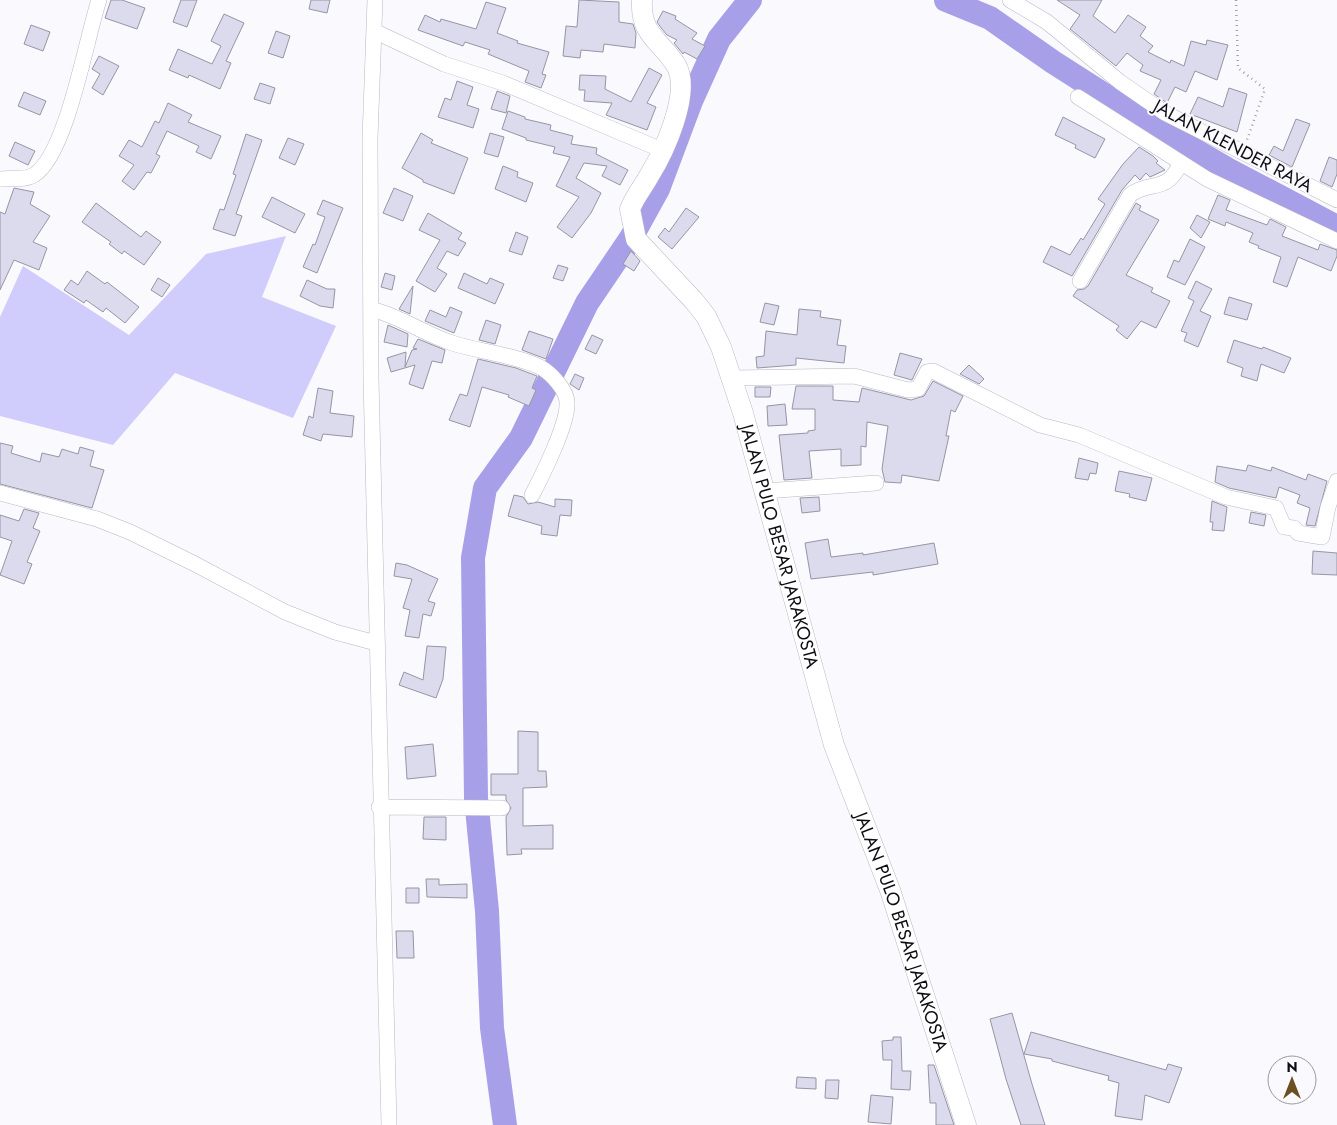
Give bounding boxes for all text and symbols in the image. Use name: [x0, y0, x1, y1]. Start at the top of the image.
street label: JALAN KLENDER RAYA: [1147, 92, 1317, 199]
street label: JALAN PULO BESAR JARAKOSTA: [733, 419, 825, 671]
street label: JALAN PULO BESAR JARAKOSTA: [847, 807, 955, 1055]
north arrow: [1267, 1055, 1317, 1105]
text: N: [1286, 1057, 1298, 1077]

